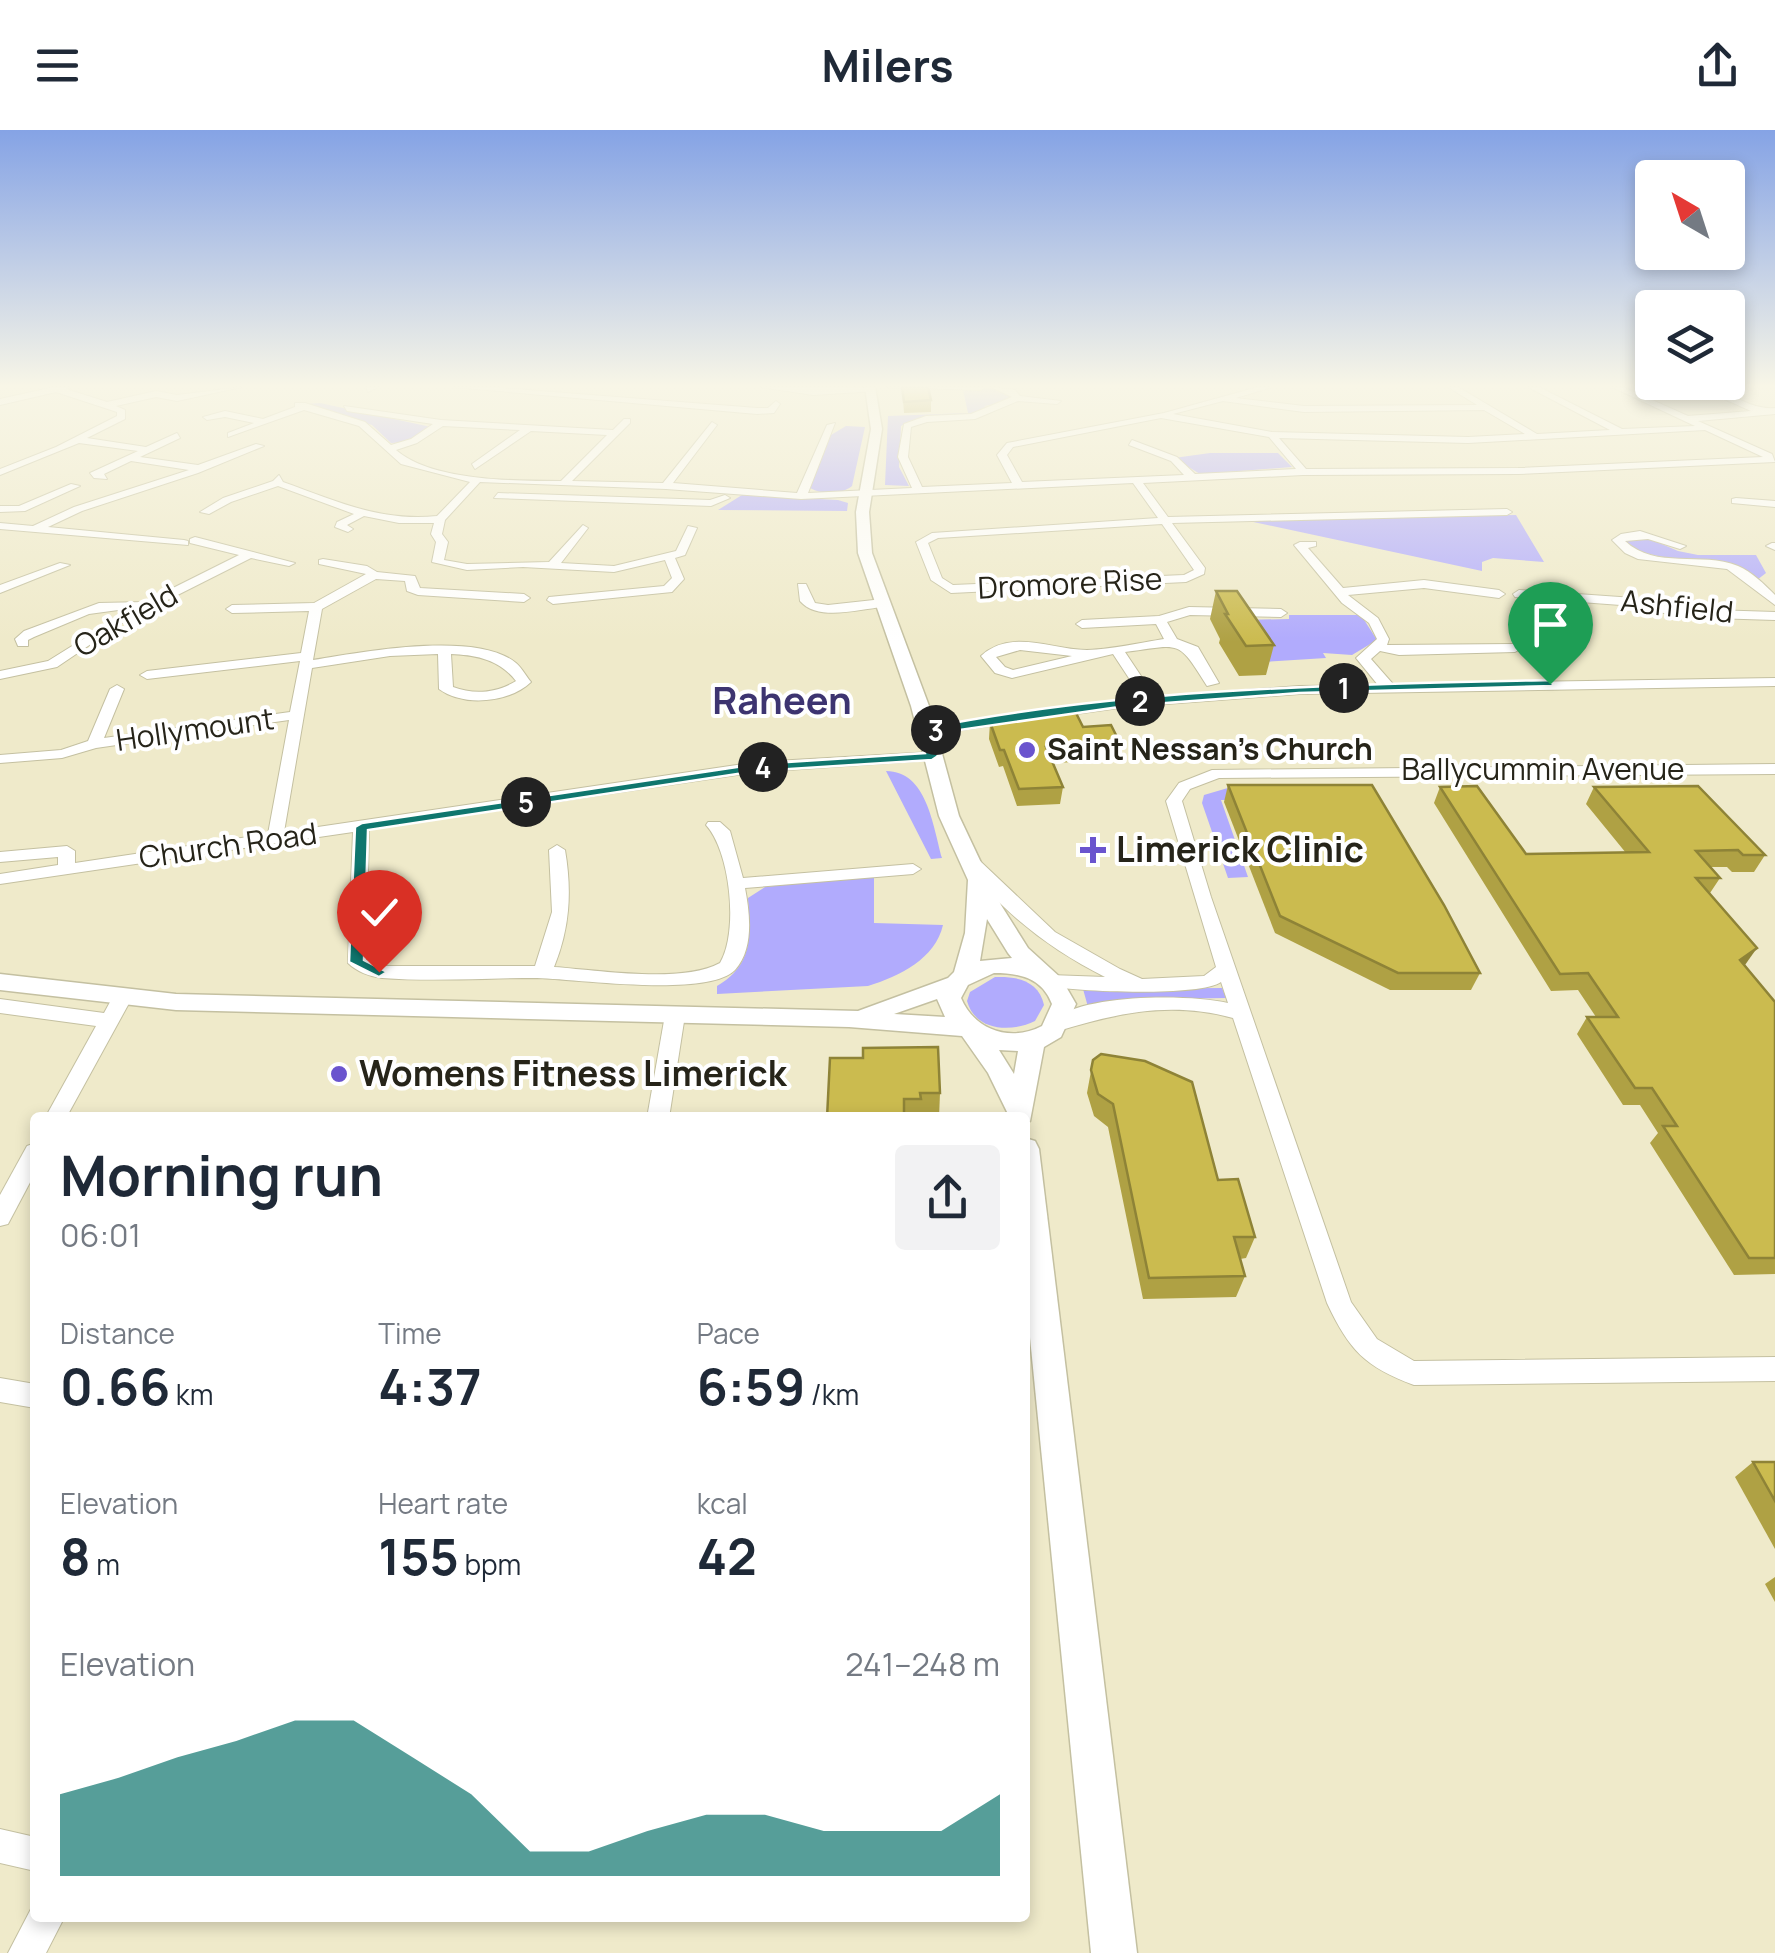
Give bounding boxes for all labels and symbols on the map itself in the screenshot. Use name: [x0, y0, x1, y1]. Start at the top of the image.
north arrow: [1635, 160, 1745, 270]
street label: Dromore Rise: [977, 557, 1163, 608]
street label: Oakfield: [66, 574, 185, 666]
street label: Ashfield: [1619, 579, 1735, 632]
pin: [1508, 582, 1593, 685]
pin: 1: [1319, 663, 1369, 713]
district label: Raheen: [712, 673, 852, 725]
pin: 2: [1115, 676, 1165, 726]
street label: Hollymount: [113, 697, 276, 760]
pin: 3: [911, 705, 961, 755]
place label: Saint Nessan's Church: [1047, 728, 1373, 769]
marker: Saint Nessan's Church: [1016, 739, 1038, 761]
pin: 4: [738, 742, 788, 792]
street label: Ballycummin Avenue: [1401, 748, 1685, 789]
pin: 5: [501, 777, 551, 827]
street label: Church Road: [136, 812, 319, 877]
place label: Limerick Clinic: [1116, 825, 1364, 873]
marker: Limerick Clinic: [1080, 837, 1106, 863]
pin: [337, 870, 422, 973]
place label: Womens Fitness Limerick: [359, 1049, 788, 1097]
marker: Womens Fitness Limerick: [328, 1063, 350, 1085]

